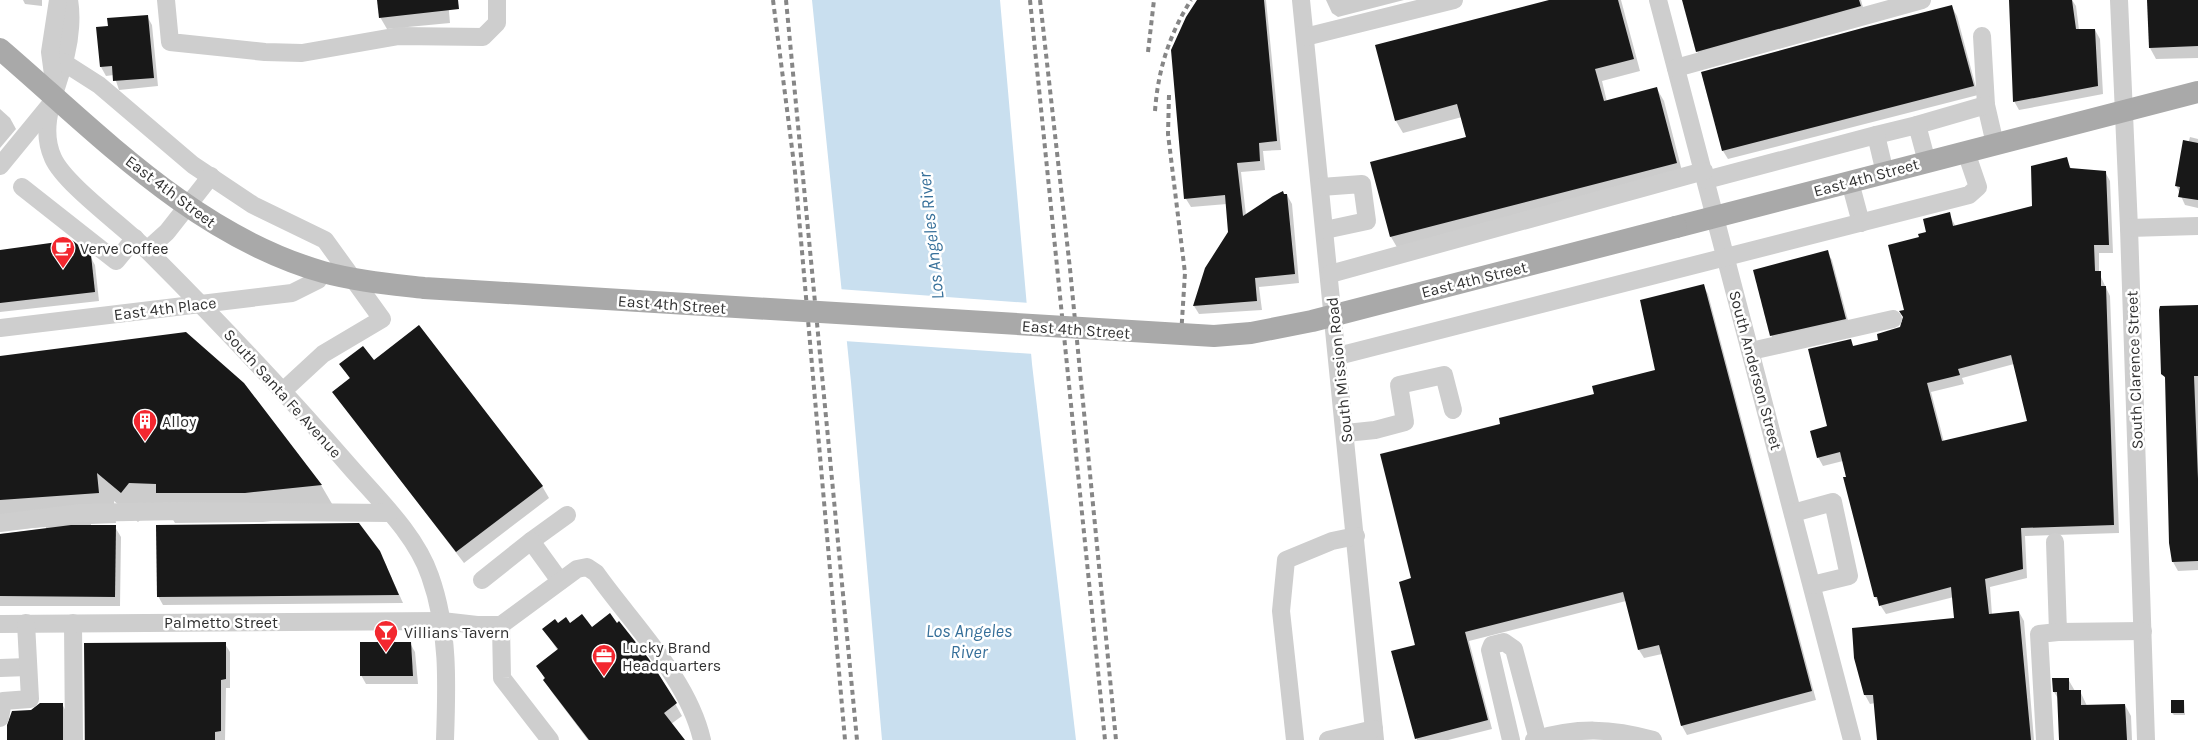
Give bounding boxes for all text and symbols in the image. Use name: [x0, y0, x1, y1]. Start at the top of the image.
street label: East 4th Street: [122, 151, 220, 232]
street label: East 4th Street: [1811, 154, 1921, 201]
water label: Los Angeles River: [913, 170, 949, 301]
cafe icon: Verve Coffee: [50, 235, 76, 269]
place label: Verve Coffee: [80, 239, 169, 258]
street label: East 4th Street: [1419, 257, 1529, 302]
street label: South Anderson Street: [1725, 288, 1786, 452]
street label: South Clarence Street: [2122, 290, 2147, 450]
street label: East 4th Street: [617, 291, 727, 318]
street label: East 4th Place: [113, 293, 217, 324]
street label: South Mission Road: [1322, 296, 1357, 444]
street label: East 4th Street: [1021, 316, 1131, 343]
street label: South Santa Fe Avenue: [220, 325, 346, 462]
building icon: Alloy: [132, 408, 158, 442]
place label: Alloy: [162, 412, 197, 431]
street label: Palmetto Street: [164, 613, 278, 632]
bar icon: Villians Tavern: [373, 619, 399, 653]
water label: Los Angeles River: [926, 620, 1012, 663]
place label: Villians Tavern: [404, 623, 509, 642]
place label: Lucky Brand Headquarters: [622, 638, 721, 675]
office icon: Lucky Brand Headquarters: [591, 643, 617, 677]

